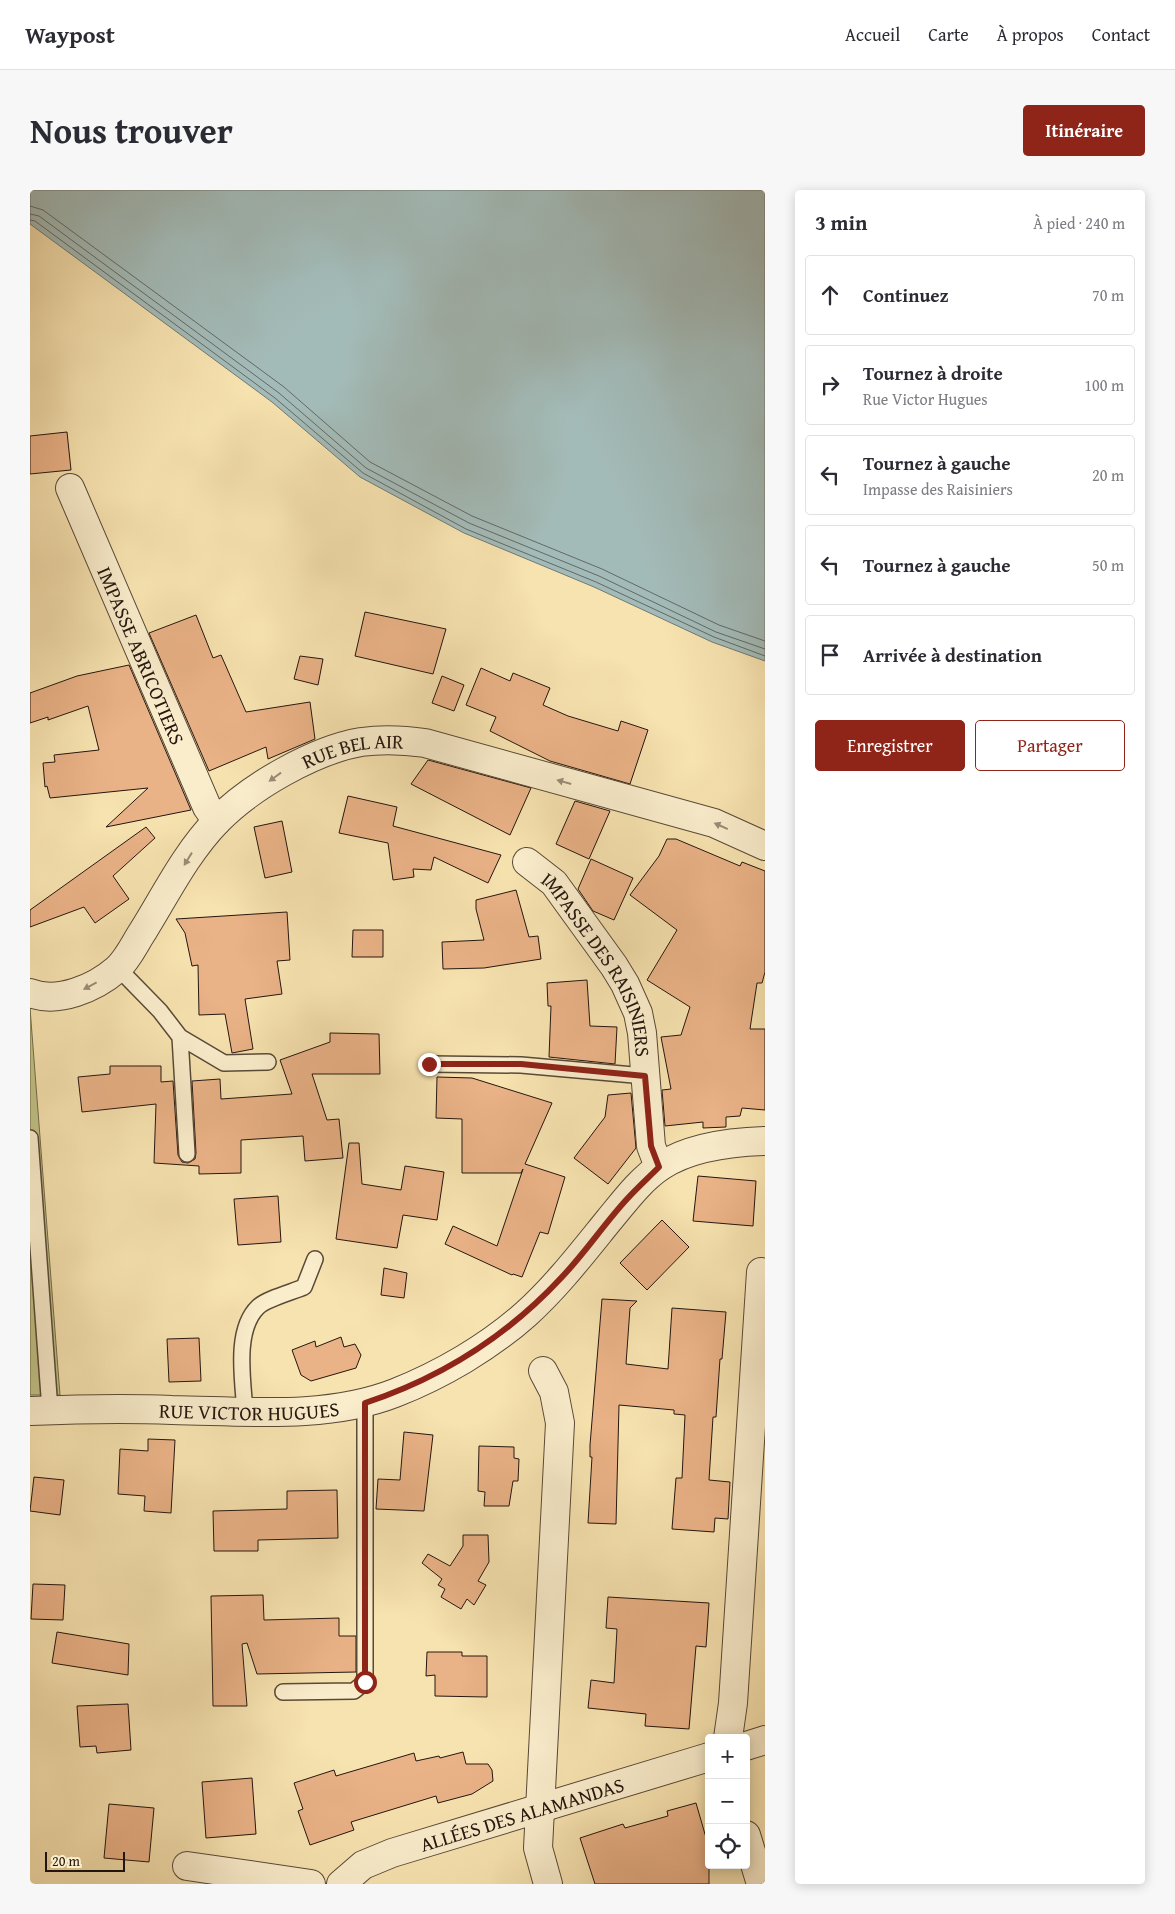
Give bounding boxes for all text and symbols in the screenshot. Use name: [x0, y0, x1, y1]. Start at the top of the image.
text: Waypost: [25, 17, 115, 52]
text: Accueil: [845, 21, 900, 48]
text: Carte: [928, 21, 969, 48]
text: À propos: [997, 21, 1064, 48]
text: Contact: [1092, 21, 1150, 48]
text: Nous trouver: [30, 105, 233, 156]
button: Itinéraire: [1023, 105, 1145, 156]
text: 3 min: [815, 207, 867, 238]
text: À pied · 240 m: [1033, 211, 1125, 235]
icon: ahead: [816, 281, 844, 309]
text: Continuez: [863, 281, 949, 309]
text: 70 m: [1092, 283, 1124, 307]
text: Tournez à droite: [863, 359, 1003, 387]
icon: right: [816, 371, 844, 399]
text: 100 m: [1084, 373, 1124, 397]
text: Rue Victor Hugues: [863, 387, 988, 411]
text: Tournez à gauche: [863, 449, 1011, 477]
icon: left: [816, 461, 844, 489]
text: 20 m: [1092, 463, 1124, 487]
text: Impasse des Raisiniers: [863, 477, 1013, 501]
icon: left: [816, 551, 844, 579]
text: Tournez à gauche: [863, 551, 1011, 579]
text: 50 m: [1092, 553, 1124, 577]
street label: IMPASSE ABRICOTIERS: [91, 562, 193, 749]
icon: arrive: [816, 641, 844, 669]
text: Arrivée à destination: [863, 641, 1042, 669]
button: Enregistrer: [815, 720, 965, 771]
button: Partager: [975, 720, 1125, 771]
street label: RUE BEL AIR: [297, 726, 405, 775]
one-way arrow: [268, 772, 282, 782]
one-way arrow: [557, 777, 572, 785]
one-way arrow: [714, 821, 728, 829]
one-way arrow: [183, 853, 192, 866]
street label: IMPASSE DES RAISINIERS: [536, 864, 658, 1058]
one-way arrow: [83, 982, 97, 990]
route end: [418, 1053, 441, 1076]
street label: RUE VICTOR HUGUES: [158, 1393, 341, 1427]
route start: [354, 1671, 377, 1694]
map controls: [705, 1734, 750, 1869]
button: +: [705, 1734, 750, 1779]
street label: ALLÉES DES ALAMANDAS: [416, 1769, 627, 1858]
button: −: [705, 1779, 750, 1824]
button: locate: [705, 1824, 750, 1869]
scale bar: [45, 1849, 125, 1872]
text: 20 m: [52, 1851, 80, 1871]

